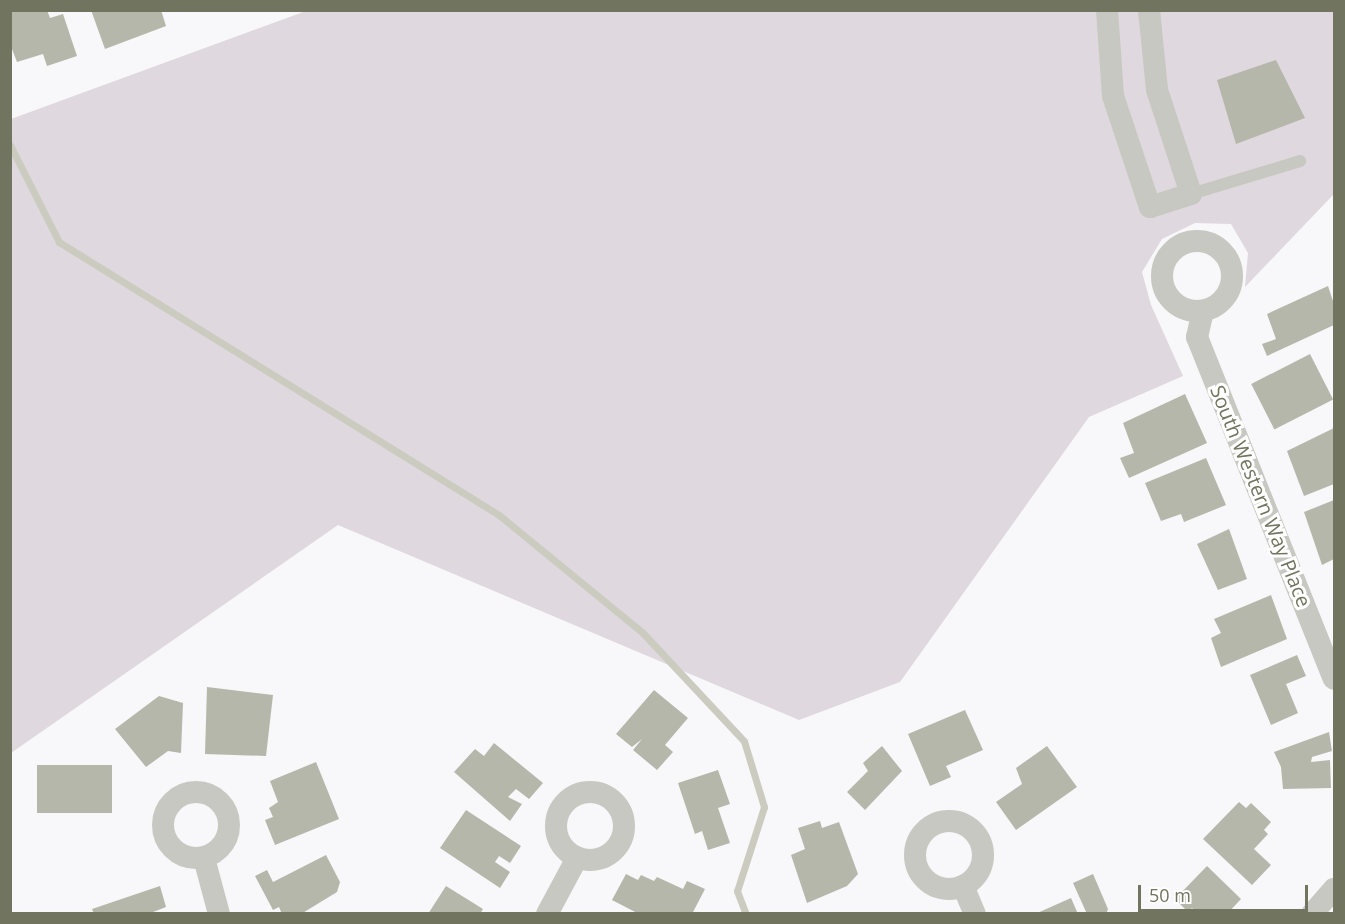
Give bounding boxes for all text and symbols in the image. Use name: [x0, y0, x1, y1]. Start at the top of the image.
street label: South Western Way Place: [1206, 382, 1316, 610]
scale bar: [1141, 873, 1310, 911]
text: 50 m: [1149, 883, 1191, 907]

